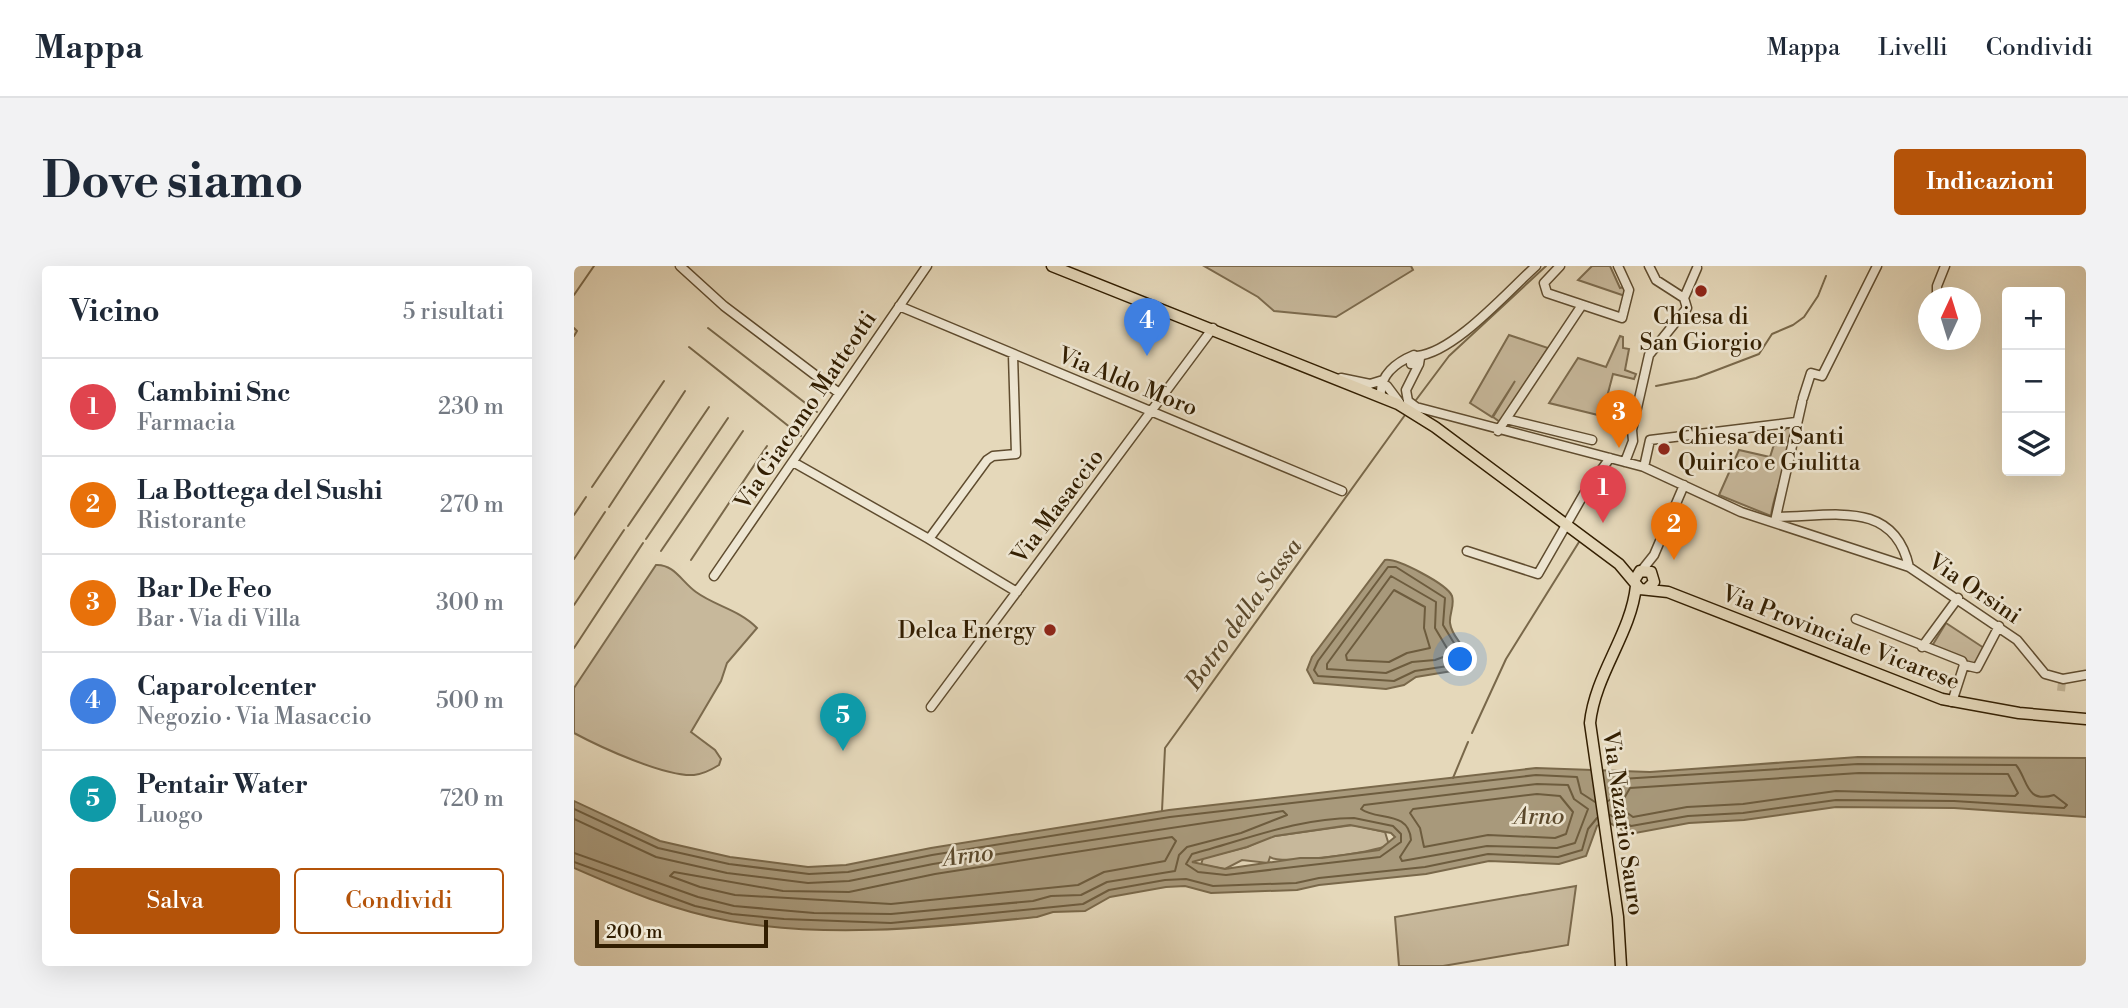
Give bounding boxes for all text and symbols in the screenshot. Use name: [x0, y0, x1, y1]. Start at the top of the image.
text: Mappa: [35, 28, 143, 69]
text: Mappa: [1767, 33, 1840, 63]
text: Livelli: [1878, 33, 1948, 63]
text: Condividi: [1986, 33, 2093, 63]
button: Indicazioni: [1894, 149, 2086, 215]
text: Dove siamo: [42, 152, 303, 213]
marker: Chiesa di San Giorgio: [1693, 283, 1709, 299]
north arrow: [1918, 287, 1981, 350]
map controls: [2002, 287, 2065, 476]
button: +: [2002, 287, 2065, 350]
text: Vicino: [70, 293, 160, 331]
text: 5 risultati: [403, 298, 504, 326]
pin: 4: [1124, 298, 1170, 356]
place label: Chiesa di San Giorgio: [1640, 303, 1762, 357]
street label: Via Giacomo Matteotti: [728, 306, 883, 516]
street label: Via Aldo Moro: [1053, 341, 1202, 423]
button: −: [2002, 350, 2065, 413]
text: Cambini Snc: [137, 377, 291, 409]
pin: 3: [1596, 390, 1642, 448]
text: 1: [87, 393, 99, 421]
text: 230 m: [438, 393, 504, 421]
text: Farmacia: [137, 409, 235, 437]
button: layers: [2002, 413, 2065, 476]
place label: Chiesa dei Santi Quirico e Giulitta: [1678, 423, 1861, 477]
marker: Chiesa dei Santi Quirico e Giulitta: [1656, 441, 1672, 457]
street label: Via Masaccio: [1005, 444, 1110, 570]
pin: 1: [1580, 465, 1626, 523]
text: La Bottega del Sushi: [137, 475, 383, 507]
text: 2: [86, 491, 100, 519]
text: 270 m: [440, 491, 504, 519]
pin: 2: [1651, 502, 1697, 560]
text: Ristorante: [137, 507, 246, 535]
water label: Botro della Sassa: [1178, 532, 1309, 697]
street label: Via Orsini: [1922, 547, 2026, 630]
text: Bar De Feo: [137, 573, 272, 605]
street label: Via Provinciale Vicarese: [1717, 579, 1964, 696]
text: 3: [86, 589, 100, 617]
text: 300 m: [436, 589, 504, 617]
text: Bar · Via di Villa: [137, 605, 301, 633]
place label: Delca Energy: [898, 617, 1037, 645]
marker: Delca Energy: [1042, 622, 1058, 638]
your location: [1443, 642, 1477, 676]
text: Caparolcenter: [137, 671, 317, 703]
text: 4: [85, 687, 101, 715]
text: 500 m: [436, 687, 504, 715]
pin: 5: [820, 693, 866, 751]
text: Negozio · Via Masaccio: [137, 703, 372, 731]
street label: Via Nazario Sauro: [1596, 728, 1650, 917]
text: Pentair Water: [137, 769, 308, 801]
text: 5: [86, 785, 100, 813]
text: 720 m: [439, 785, 504, 813]
text: Luogo: [137, 801, 203, 829]
water label: Arno: [1511, 802, 1564, 832]
water label: Arno: [938, 838, 995, 874]
button: Salva: [70, 868, 280, 934]
button: Condividi: [294, 868, 504, 934]
scale bar: [595, 917, 768, 949]
text: 200 m: [606, 920, 663, 944]

